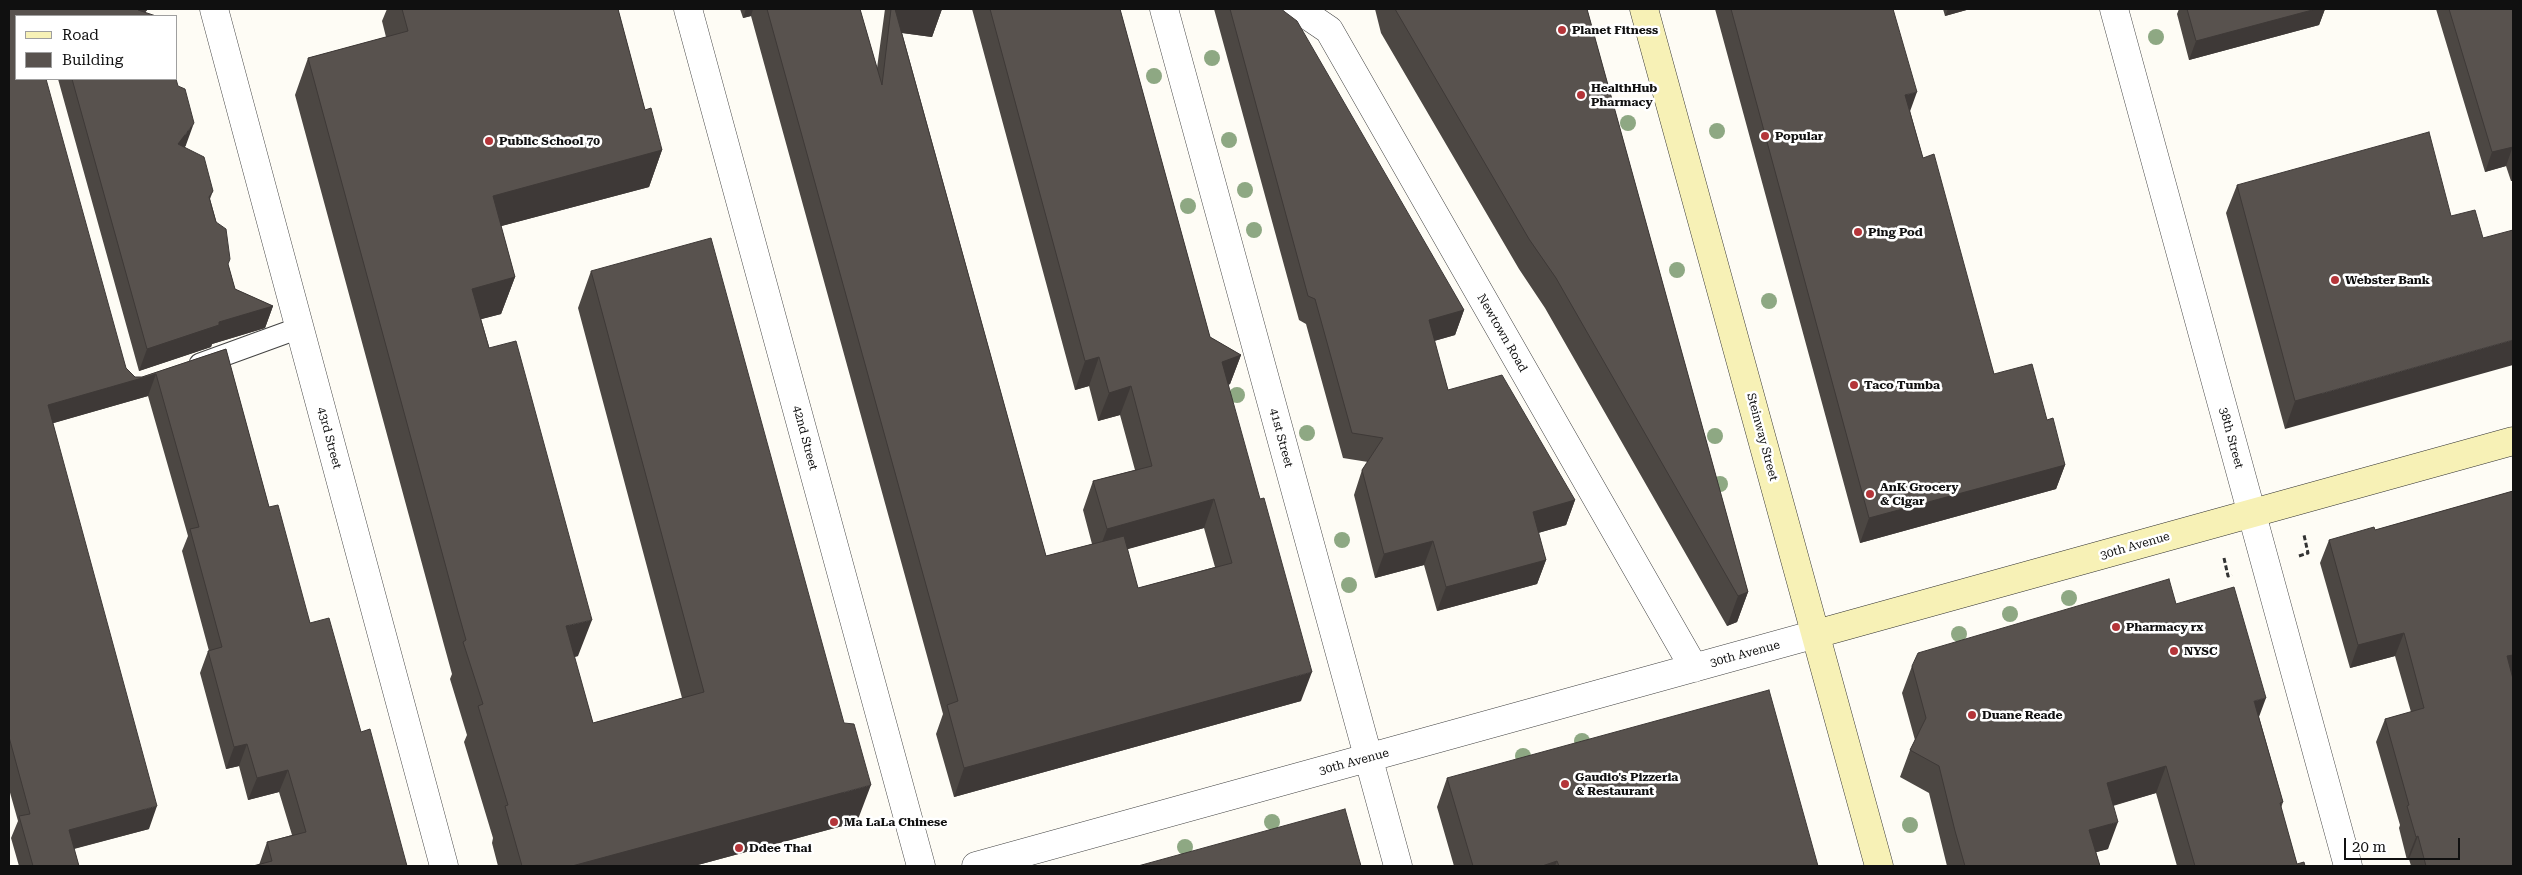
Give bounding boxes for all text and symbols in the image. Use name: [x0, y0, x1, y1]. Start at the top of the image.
legend: [15, 15, 178, 80]
place label: Planet Fitness: [1572, 23, 1658, 37]
marker: Planet Fitness: [1556, 24, 1568, 36]
text: Road: [62, 26, 99, 44]
text: Building: [62, 51, 123, 69]
place label: HealthHub Pharmacy: [1591, 81, 1657, 109]
marker: HealthHub Pharmacy: [1575, 89, 1587, 101]
place label: Popular: [1775, 129, 1823, 143]
marker: Popular: [1759, 130, 1771, 142]
place label: Public School 70: [499, 134, 600, 148]
marker: Public School 70: [483, 135, 495, 147]
place label: Ping Pod: [1868, 225, 1923, 239]
marker: Ping Pod: [1852, 226, 1864, 238]
place label: Webster Bank: [2345, 273, 2430, 287]
marker: Webster Bank: [2329, 274, 2341, 286]
street label: Newtown Road: [1474, 291, 1530, 375]
place label: Taco Tumba: [1864, 378, 1940, 392]
marker: Taco Tumba: [1848, 379, 1860, 391]
street label: Steinway Street: [1743, 392, 1781, 482]
street label: 42nd Street: [789, 404, 821, 472]
street label: 43rd Street: [314, 406, 344, 470]
street label: 38th Street: [2216, 406, 2246, 470]
street label: 41st Street: [1266, 407, 1296, 469]
place label: AnK Grocery & Cigar: [1880, 480, 1958, 508]
marker: AnK Grocery & Cigar: [1864, 488, 1876, 500]
street label: 30th Avenue: [2099, 529, 2171, 563]
place label: Pharmacy rx: [2126, 620, 2203, 634]
marker: Pharmacy rx: [2110, 621, 2122, 633]
street label: 30th Avenue: [1708, 638, 1782, 670]
place label: NYSC: [2184, 644, 2217, 658]
marker: NYSC: [2168, 645, 2180, 657]
place label: Duane Reade: [1982, 708, 2062, 722]
marker: Duane Reade: [1966, 709, 1978, 721]
street label: 30th Avenue: [1317, 746, 1391, 778]
place label: Gaudio's Pizzeria & Restaurant: [1575, 770, 1678, 798]
marker: Gaudio's Pizzeria & Restaurant: [1559, 778, 1571, 790]
place label: Ma LaLa Chinese: [844, 815, 947, 829]
marker: Ma LaLa Chinese: [828, 816, 840, 828]
scale bar: [2347, 828, 2463, 860]
text: 20 m: [2352, 838, 2386, 856]
place label: Ddee Thai: [749, 841, 812, 855]
marker: Ddee Thai: [733, 842, 745, 854]

